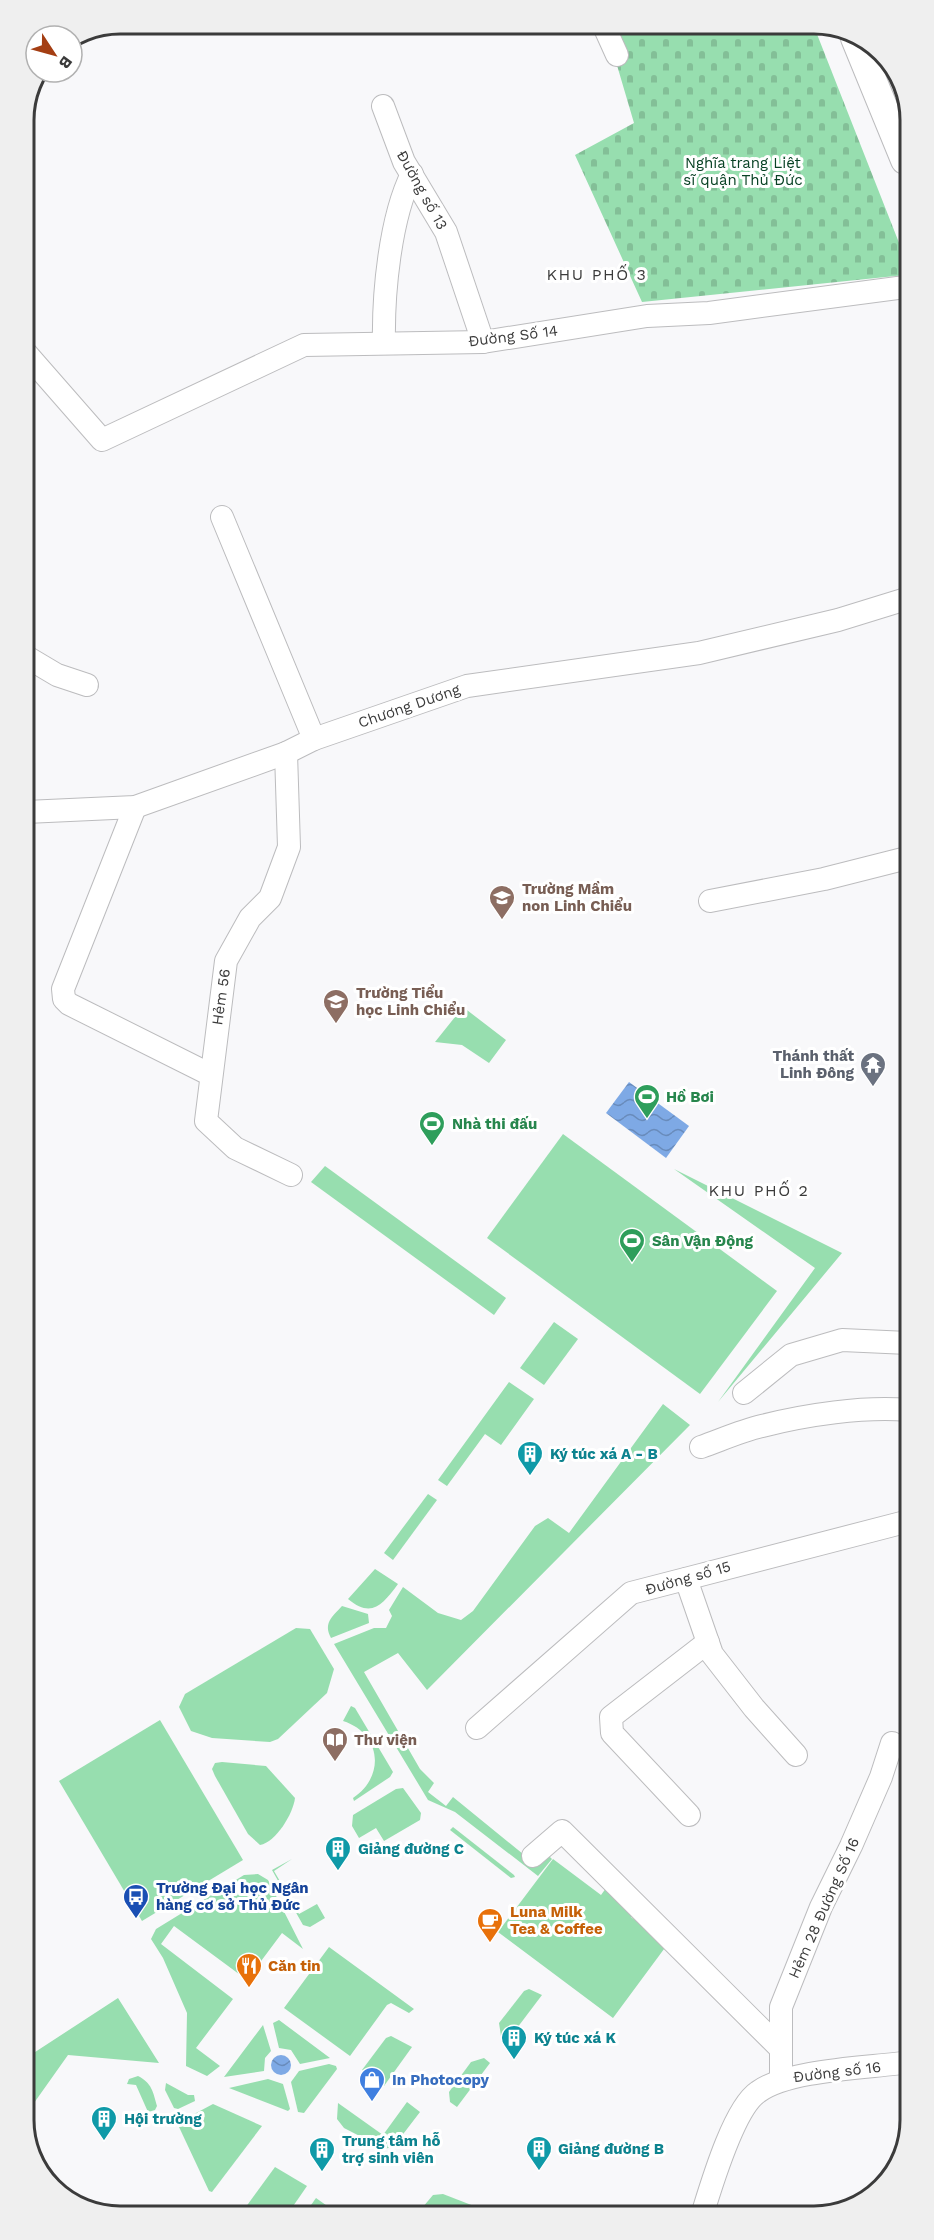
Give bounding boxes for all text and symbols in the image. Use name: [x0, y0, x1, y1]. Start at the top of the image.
north arrow: [24, 24, 84, 84]
text: B: [55, 53, 77, 73]
street label: Đường số 13: [393, 147, 451, 233]
park label: Nghĩa trang Liệt sĩ quận Thủ Đức: [683, 154, 803, 189]
district label: KHU PHỐ 3: [547, 264, 647, 284]
street label: Đường Số 14: [467, 322, 559, 350]
street label: Chương Dương: [356, 680, 462, 732]
place label: Trường Mầm non Linh Chiểu: [522, 880, 632, 915]
school or university icon: Trường Mầm non Linh Chiểu: [487, 883, 517, 921]
street label: Hẻm 56: [208, 968, 234, 1026]
place label: Trường Tiểu học Linh Chiểu: [356, 983, 465, 1019]
school or university icon: Trường Tiểu học Linh Chiểu: [321, 987, 351, 1025]
place label: Thánh thất Linh Đông: [773, 1047, 855, 1082]
temple icon: Thánh thất Linh Đông: [858, 1050, 888, 1088]
sports icon: Hồ Bơi: [632, 1082, 662, 1120]
place label: Hồ Bơi: [666, 1088, 714, 1106]
sports icon: Nhà thi đấu: [417, 1109, 447, 1147]
place label: Nhà thi đấu: [452, 1115, 537, 1133]
district label: KHU PHỐ 2: [709, 1180, 809, 1200]
sports icon: Sân Vận Động: [617, 1226, 647, 1264]
place label: Sân Vận Động: [652, 1232, 753, 1250]
building icon: Ký túc xá A - B: [515, 1439, 545, 1477]
place label: Ký túc xá A - B: [550, 1445, 658, 1463]
street label: Đường số 15: [643, 1557, 733, 1599]
library icon: Thư viện: [320, 1725, 350, 1763]
place label: Thư viện: [354, 1731, 417, 1749]
building icon: Giảng đường C: [323, 1834, 353, 1872]
street label: Hẻm 28 Đường Số 16: [785, 1835, 863, 1981]
place label: Giảng đường C: [358, 1840, 464, 1858]
place label: Trường Đại học Ngân hàng cơ sở Thủ Đức: [156, 1879, 309, 1914]
bus stop icon: Trường Đại học Ngân hàng cơ sở Thủ Đức: [121, 1882, 151, 1920]
place label: Luna Milk Tea & Coffee: [510, 1903, 603, 1938]
cafe icon: Luna Milk Tea & Coffee: [475, 1906, 505, 1944]
restaurant icon: Căn tin: [234, 1951, 264, 1989]
place label: Căn tin: [268, 1957, 321, 1975]
building icon: Ký túc xá K: [499, 2023, 529, 2061]
place label: Ký túc xá K: [534, 2029, 616, 2047]
street label: Đường số 16: [792, 2058, 882, 2086]
shop icon: In Photocopy: [357, 2065, 387, 2103]
place label: In Photocopy: [392, 2071, 490, 2089]
building icon: Hội trường: [89, 2104, 119, 2142]
place label: Hội trường: [124, 2110, 202, 2128]
place label: Trung tâm hỗ trợ sinh viên: [342, 2132, 441, 2167]
building icon: Giảng đường B: [524, 2134, 554, 2172]
building icon: Trung tâm hỗ trợ sinh viên: [307, 2135, 337, 2173]
place label: Giảng đường B: [558, 2140, 664, 2158]

